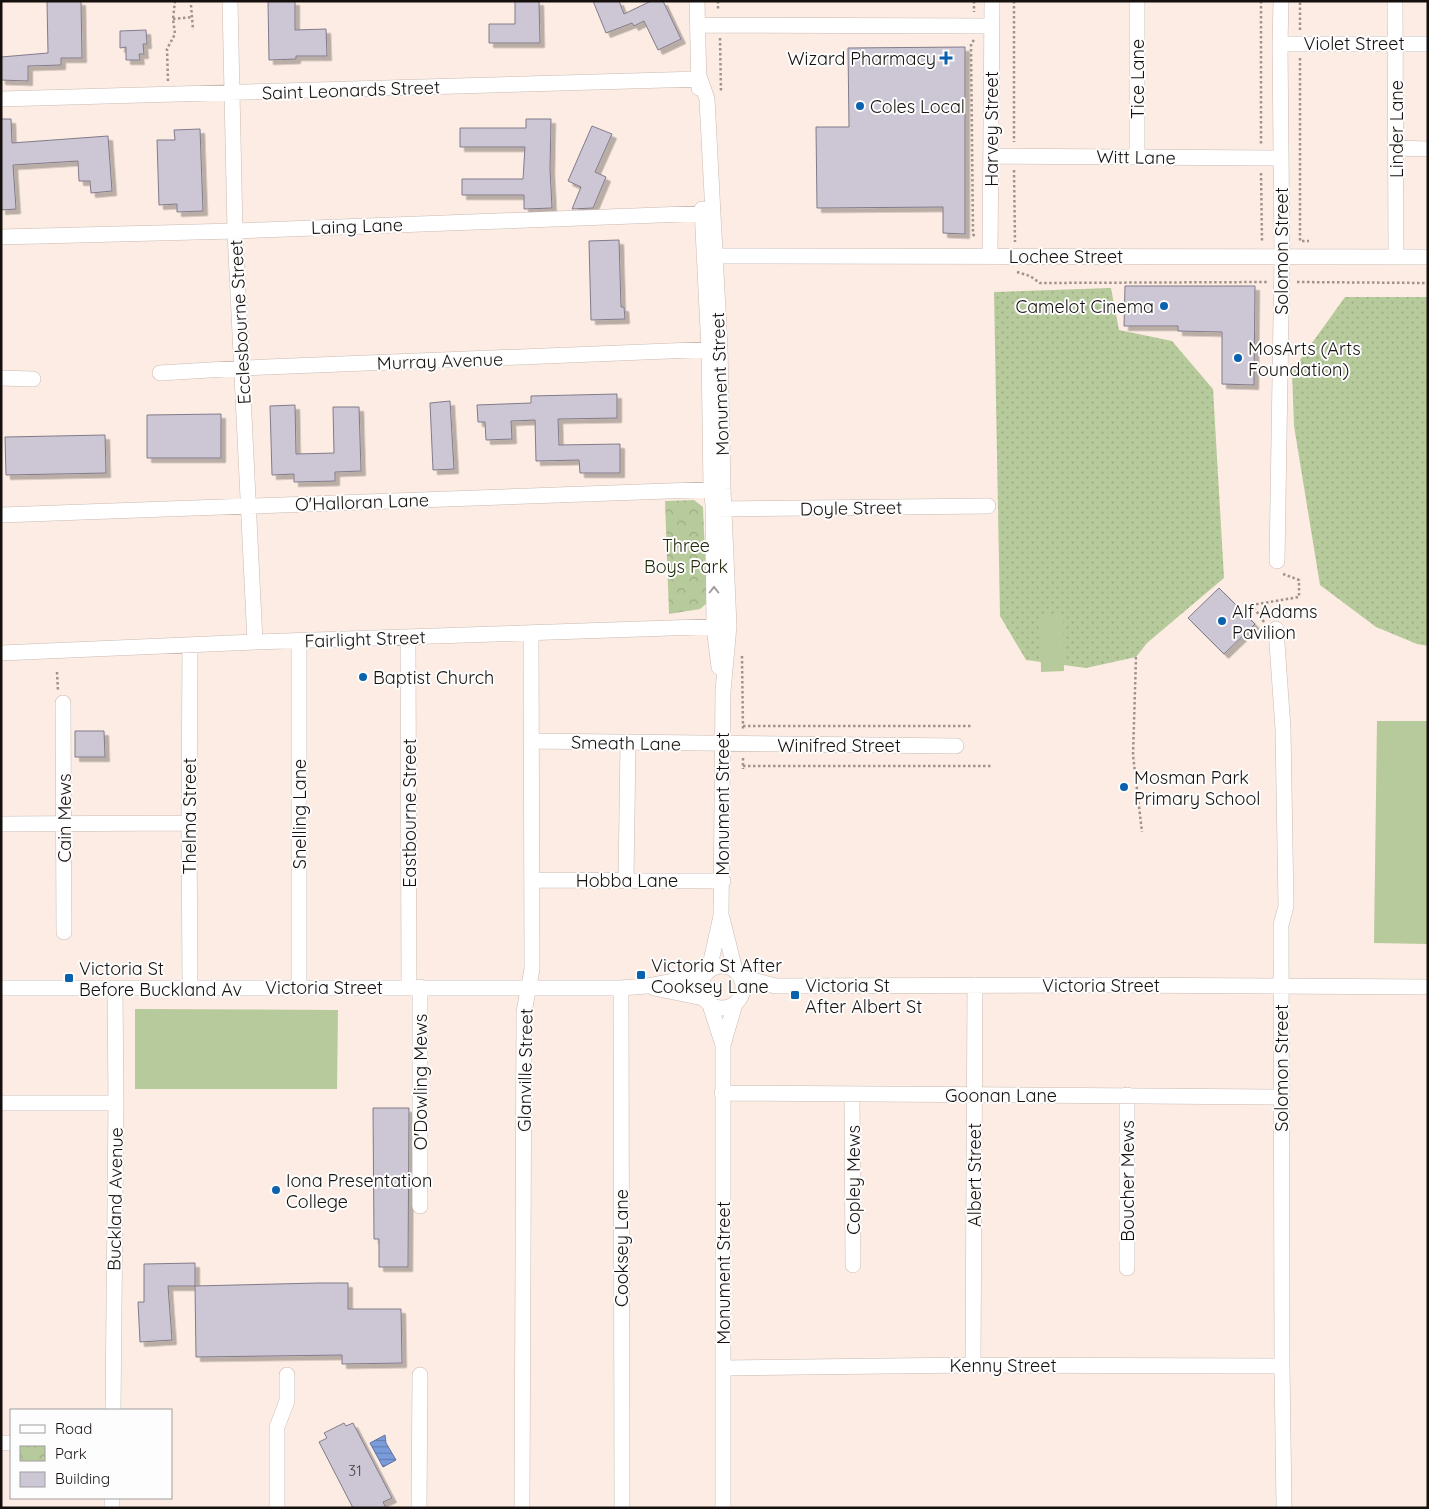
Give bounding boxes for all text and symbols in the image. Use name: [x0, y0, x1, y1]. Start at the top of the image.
street label: Violet Street: [1303, 32, 1405, 55]
street label: Tice Lane: [1126, 39, 1149, 119]
place label: Wizard Pharmacy: [787, 47, 936, 70]
marker: Wizard Pharmacy: [940, 52, 952, 64]
street label: Harvey Street: [980, 71, 1003, 187]
street label: Saint Leonards Street: [262, 75, 440, 105]
street label: Linder Lane: [1385, 80, 1408, 178]
place label: Coles Local: [870, 95, 965, 118]
marker: Coles Local: [854, 100, 866, 112]
street label: Witt Lane: [1096, 145, 1176, 169]
street label: Solomon Street: [1270, 187, 1293, 315]
street label: Laing Lane: [311, 213, 403, 239]
street label: Ecclesbourne Street: [224, 239, 256, 405]
street label: Lochee Street: [1009, 245, 1123, 268]
place label: Camelot Cinema: [1015, 295, 1154, 318]
marker: Camelot Cinema: [1158, 300, 1170, 312]
street label: Monument Street: [706, 312, 734, 456]
place label: MosArts (Arts Foundation): [1248, 337, 1361, 381]
street label: Murray Avenue: [376, 347, 504, 375]
marker: MosArts (Arts Foundation): [1232, 352, 1244, 364]
street label: O'Halloran Lane: [295, 488, 429, 516]
street label: Doyle Street: [800, 496, 902, 520]
park label: Three Boys Park: [644, 534, 728, 578]
one-way arrow: [709, 586, 719, 594]
place label: Alf Adams Pavilion: [1232, 600, 1318, 644]
marker: Alf Adams Pavilion: [1216, 615, 1228, 627]
street label: Fairlight Street: [304, 625, 426, 653]
place label: Baptist Church: [373, 666, 494, 689]
marker: Baptist Church: [357, 671, 369, 683]
street label: Smeath Lane: [571, 731, 681, 755]
street label: Monument Street: [711, 732, 734, 876]
street label: Winifred Street: [777, 734, 901, 757]
street label: Eastbourne Street: [398, 738, 421, 888]
street label: Thelma Street: [178, 758, 201, 874]
street label: Snelling Lane: [288, 759, 311, 869]
place label: Mosman Park Primary School: [1134, 766, 1260, 810]
street label: Cain Mews: [53, 774, 76, 862]
marker: Mosman Park Primary School: [1118, 781, 1130, 793]
street label: Hobba Lane: [576, 869, 678, 892]
place label: Victoria St After Cooksey Lane: [651, 954, 782, 998]
place label: Victoria St Before Buckland Av: [79, 957, 242, 1001]
marker: Victoria St After Cooksey Lane: [635, 969, 647, 981]
marker: Victoria St Before Buckland Av: [63, 972, 75, 984]
place label: Victoria St After Albert St: [805, 974, 922, 1018]
street label: Victoria Street: [1042, 974, 1160, 997]
street label: Victoria Street: [265, 976, 383, 999]
marker: Victoria St After Albert St: [789, 989, 801, 1001]
street label: Solomon Street: [1270, 1004, 1293, 1132]
street label: Glanville Street: [512, 1008, 538, 1132]
street label: O'Dowling Mews: [409, 1014, 432, 1150]
street label: Goonan Lane: [945, 1084, 1057, 1107]
street label: Boucher Mews: [1116, 1120, 1139, 1242]
street label: Albert Street: [963, 1123, 986, 1227]
street label: Copley Mews: [842, 1125, 865, 1235]
street label: Buckland Avenue: [102, 1127, 128, 1271]
place label: Iona Presentation College: [286, 1169, 432, 1213]
marker: Iona Presentation College: [270, 1184, 282, 1196]
street label: Cooksey Lane: [610, 1189, 633, 1307]
street label: Monument Street: [712, 1201, 735, 1345]
street label: Kenny Street: [950, 1354, 1057, 1377]
legend: [10, 1409, 172, 1499]
text: Road: [55, 1419, 92, 1438]
text: Park: [55, 1444, 87, 1463]
house number: 31: [348, 1461, 362, 1480]
text: Building: [55, 1469, 110, 1488]

